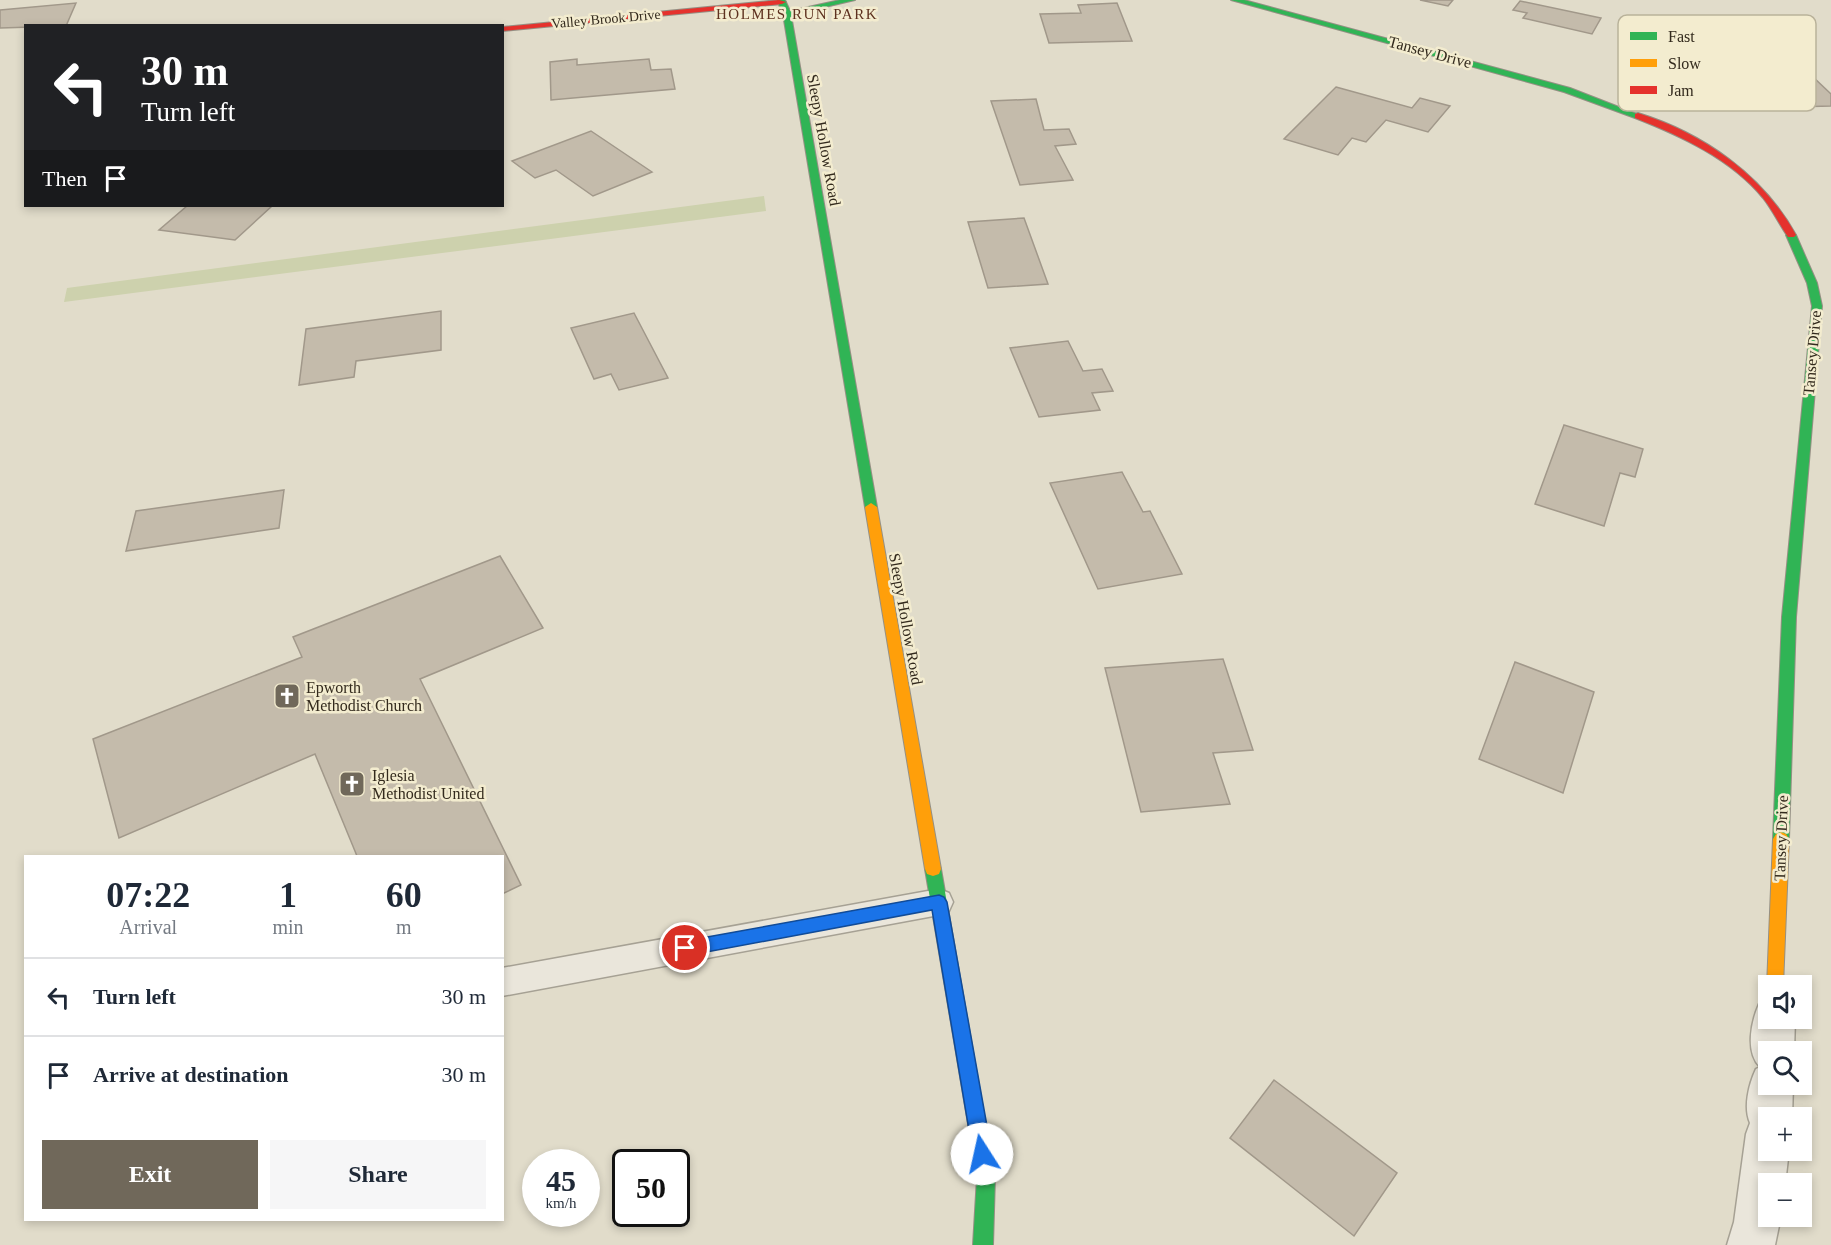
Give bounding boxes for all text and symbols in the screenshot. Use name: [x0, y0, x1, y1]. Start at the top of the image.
district label: HOLMES RUN PARK: [716, 6, 878, 22]
street label: Valley Brook Drive: [551, 7, 661, 31]
legend: [1618, 15, 1816, 111]
text: Fast: [1668, 28, 1695, 45]
street label: Tansey Drive: [1386, 33, 1474, 72]
icon: left: [42, 48, 120, 126]
text: 30 m: [141, 48, 229, 94]
text: Slow: [1668, 55, 1701, 72]
street label: Sleepy Hollow Road: [803, 73, 844, 207]
text: Jam: [1668, 82, 1694, 99]
text: Turn left: [141, 97, 235, 127]
icon: arrive: [99, 162, 132, 195]
text: Then: [42, 166, 87, 191]
street label: Tansey Drive: [1800, 310, 1825, 396]
street label: Sleepy Hollow Road: [885, 552, 926, 686]
place label: Epworth Methodist Church: [306, 679, 422, 714]
church icon: Epworth Methodist Church: [272, 681, 302, 711]
place label: Iglesia Methodist United: [372, 767, 484, 802]
church icon: Iglesia Methodist United: [337, 769, 367, 799]
street label: Tansey Drive: [1771, 795, 1792, 881]
text: 07:22: [106, 875, 190, 915]
text: 1: [279, 875, 297, 915]
text: 60: [386, 875, 422, 915]
text: Arrival: [119, 916, 177, 938]
text: min: [272, 916, 304, 938]
text: m: [396, 916, 412, 938]
pin: [659, 922, 710, 973]
icon: arrive: [668, 931, 701, 964]
map controls: [1758, 975, 1812, 1227]
button: sound: [1758, 975, 1812, 1029]
icon: left: [42, 981, 75, 1014]
text: Turn left: [93, 984, 176, 1009]
text: 30 m: [441, 984, 486, 1009]
button: search: [1758, 1041, 1812, 1095]
icon: arrive: [42, 1059, 75, 1092]
text: Arrive at destination: [93, 1062, 289, 1087]
text: 30 m: [441, 1062, 486, 1087]
button: +: [1758, 1107, 1812, 1161]
position arrow: [950, 1122, 1014, 1186]
button: Exit: [42, 1140, 258, 1209]
button: Share: [270, 1140, 486, 1209]
speed limit sign: 50: [612, 1149, 690, 1227]
text: 45: [546, 1164, 576, 1197]
button: −: [1758, 1173, 1812, 1227]
text: km/h: [546, 1195, 576, 1211]

